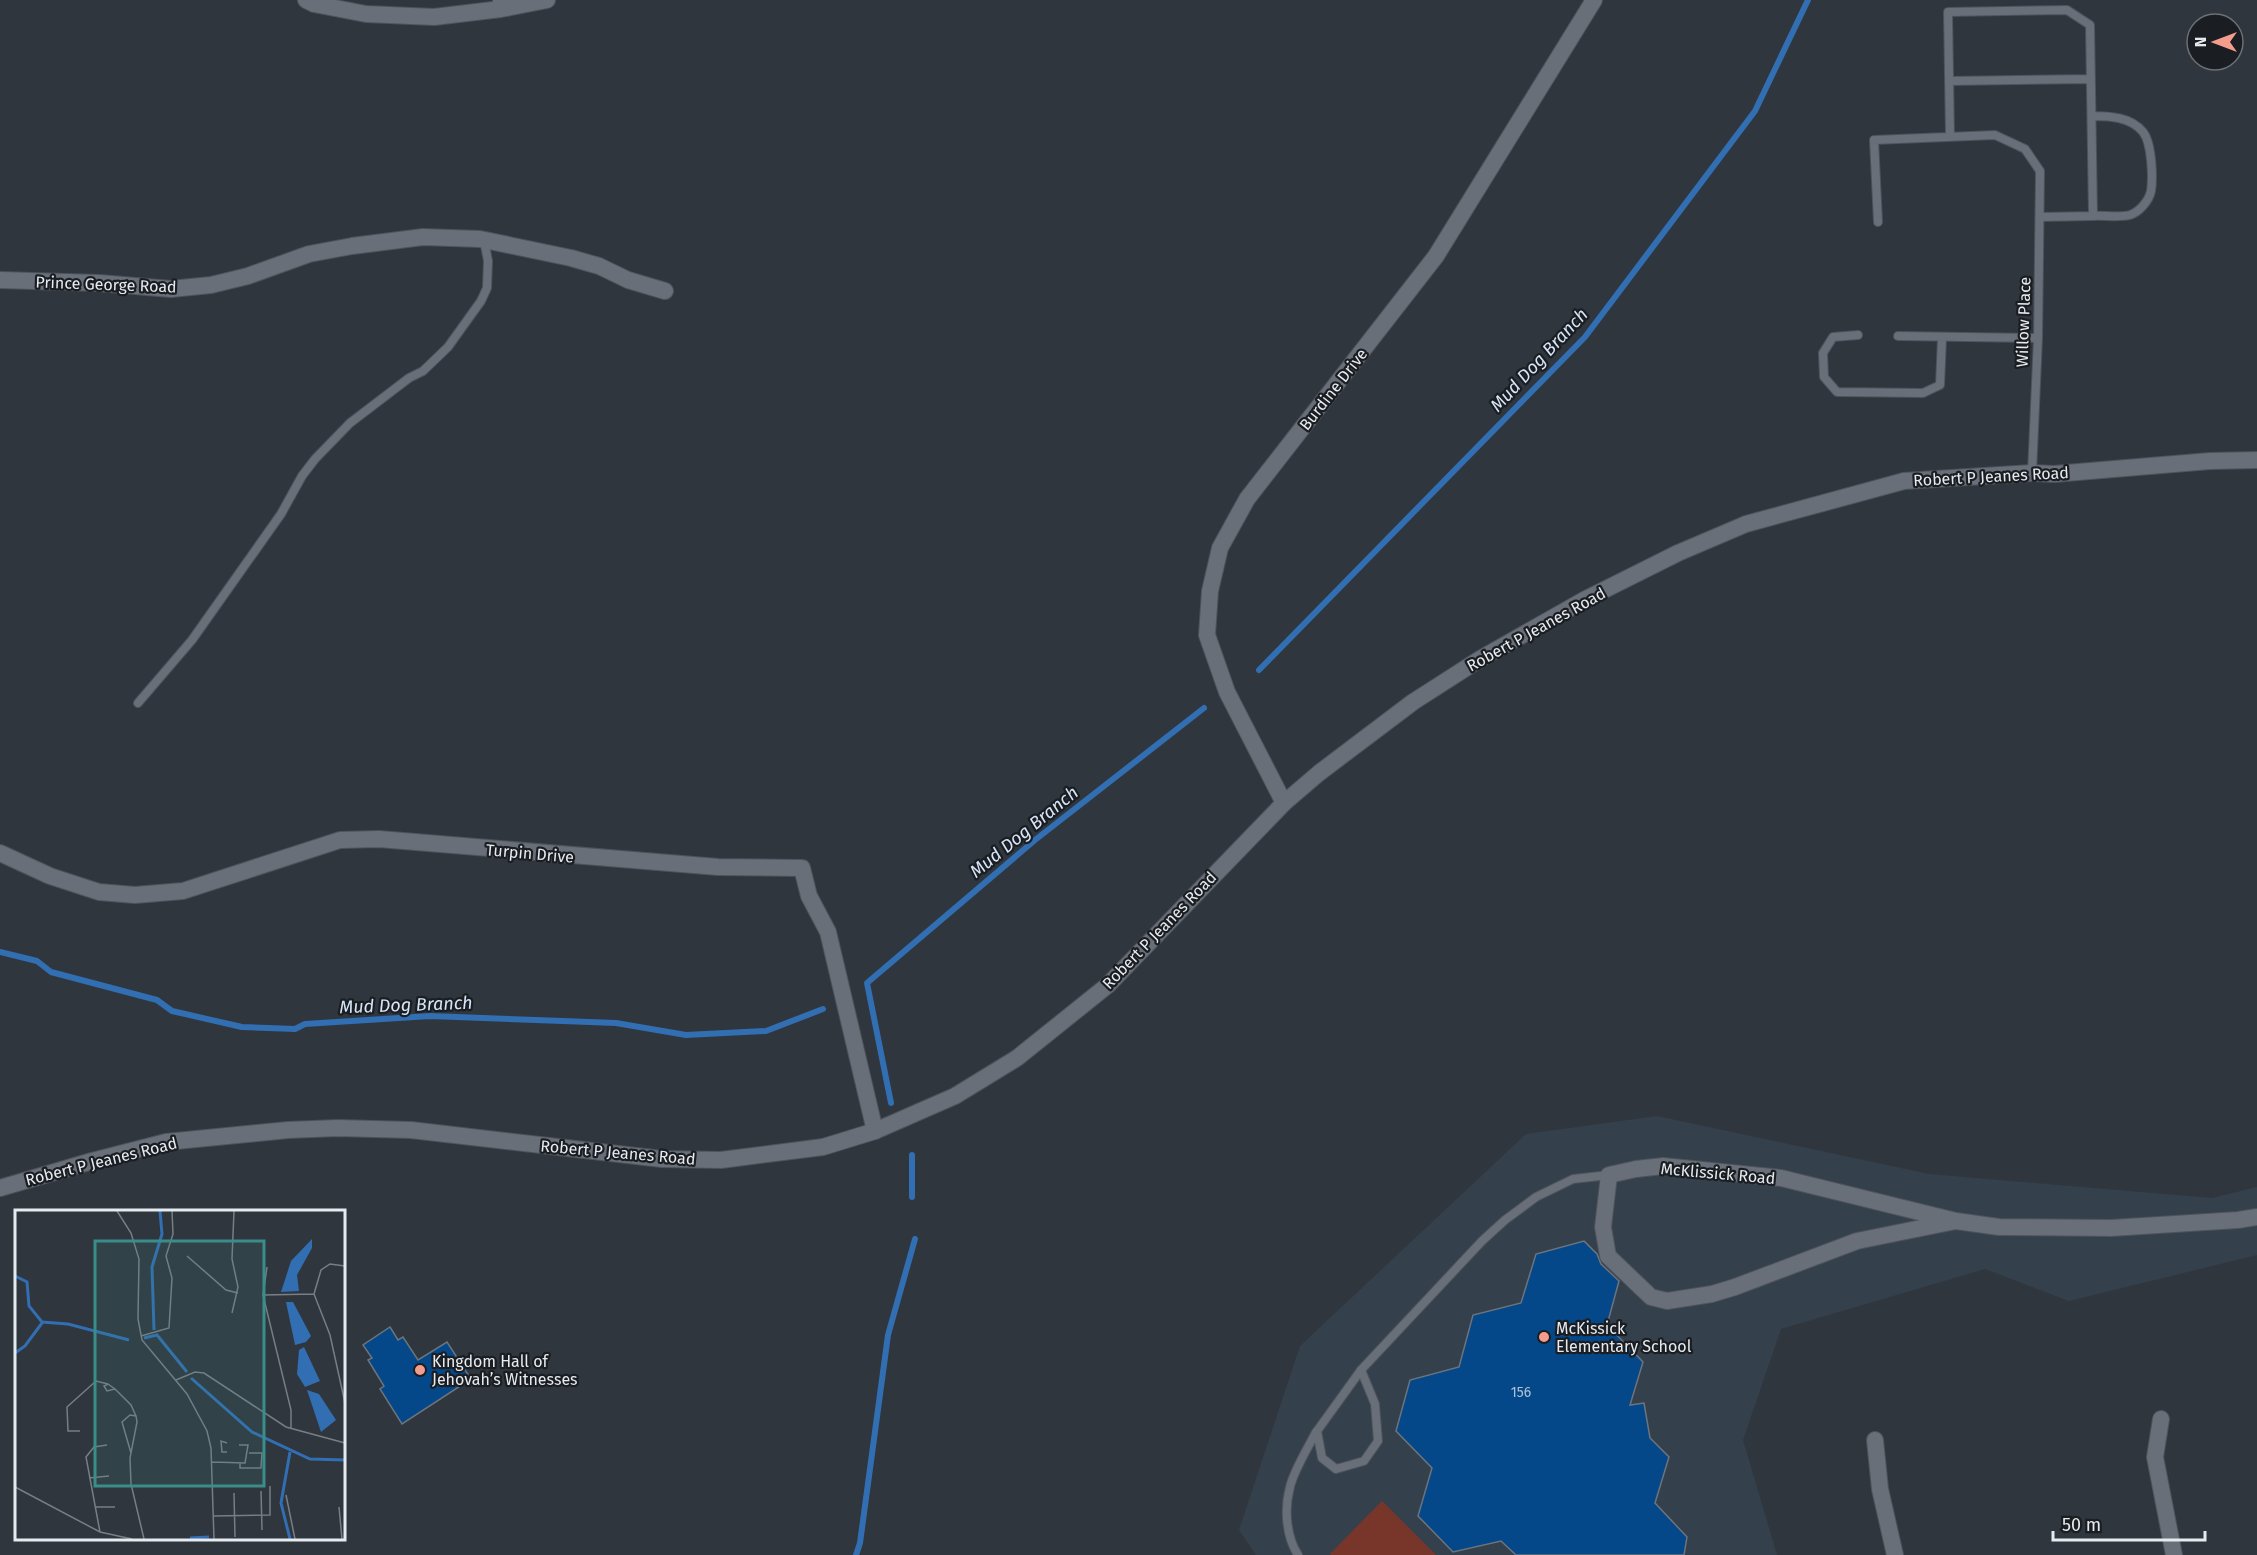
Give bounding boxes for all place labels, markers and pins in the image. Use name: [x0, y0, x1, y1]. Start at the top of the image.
place label: McKissick Elementary School: [1556, 1319, 1692, 1356]
marker: McKissick Elementary School: [1537, 1330, 1551, 1344]
place label: Kingdom Hall of Jehovah’s Witnesses: [432, 1352, 578, 1389]
marker: Kingdom Hall of Jehovah’s Witnesses: [413, 1363, 427, 1377]

